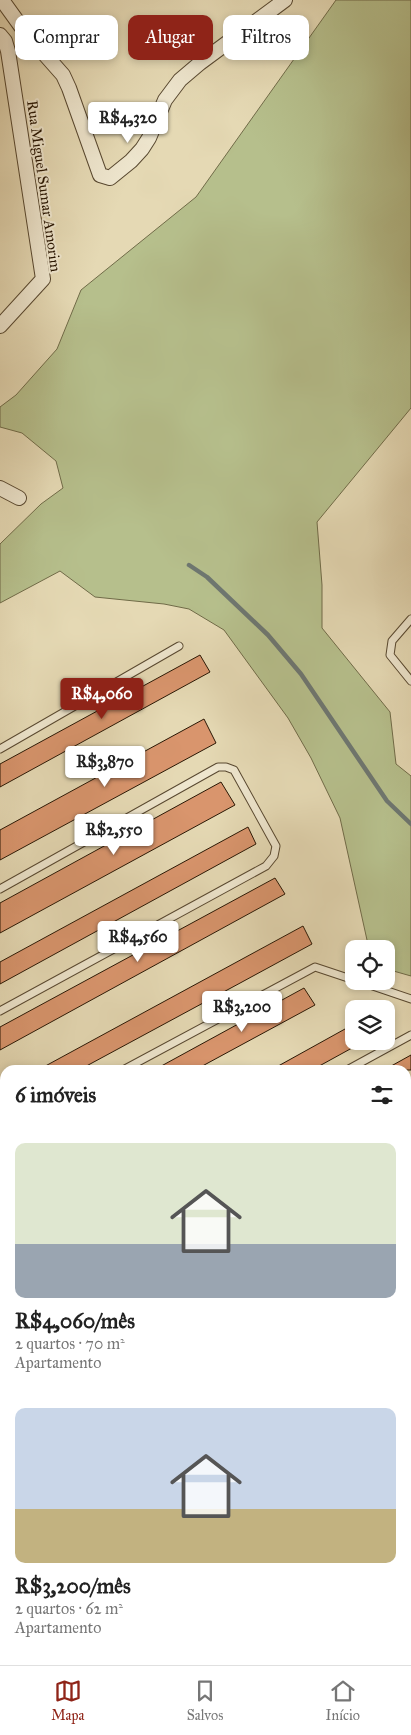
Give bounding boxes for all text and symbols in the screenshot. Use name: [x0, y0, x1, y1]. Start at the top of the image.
chip: Comprar: [15, 15, 118, 60]
chip: Alugar: [128, 15, 213, 60]
chip: Filtros: [223, 15, 309, 60]
street label: Rua Miguel Sumar Amorim: [23, 99, 65, 273]
pin: R$4,320: [82, 102, 174, 144]
text: R$4,320: [99, 108, 157, 127]
pin: R$4,060: [56, 678, 148, 720]
text: R$4,060: [71, 684, 133, 703]
pin: R$3,870: [59, 746, 151, 788]
text: R$3,870: [76, 752, 134, 771]
pin: R$2,550: [68, 814, 160, 856]
text: R$2,550: [85, 820, 143, 839]
pin: R$4,560: [92, 920, 184, 963]
text: R$4,560: [109, 927, 167, 946]
map controls: [345, 940, 395, 1050]
button: locate: [345, 940, 395, 990]
pin: R$3,200: [196, 990, 288, 1033]
text: R$3,200: [213, 997, 271, 1016]
button: layers: [345, 1000, 395, 1050]
icon: filters: [368, 1081, 396, 1109]
text: 6 imóveis: [15, 1082, 96, 1108]
icon: home: [161, 1176, 251, 1266]
text: R$4,060/mês: [15, 1308, 135, 1334]
text: 2 quartos · 70 m²: [15, 1334, 125, 1353]
text: Apartamento: [15, 1353, 101, 1372]
icon: home: [161, 1441, 251, 1531]
text: R$3,200/mês: [15, 1573, 131, 1599]
text: 2 quartos · 62 m²: [15, 1599, 123, 1618]
text: Apartamento: [15, 1618, 101, 1637]
tab: Mapa: [51, 1677, 84, 1724]
tab: Salvos: [187, 1677, 223, 1724]
tab: Início: [326, 1677, 360, 1724]

